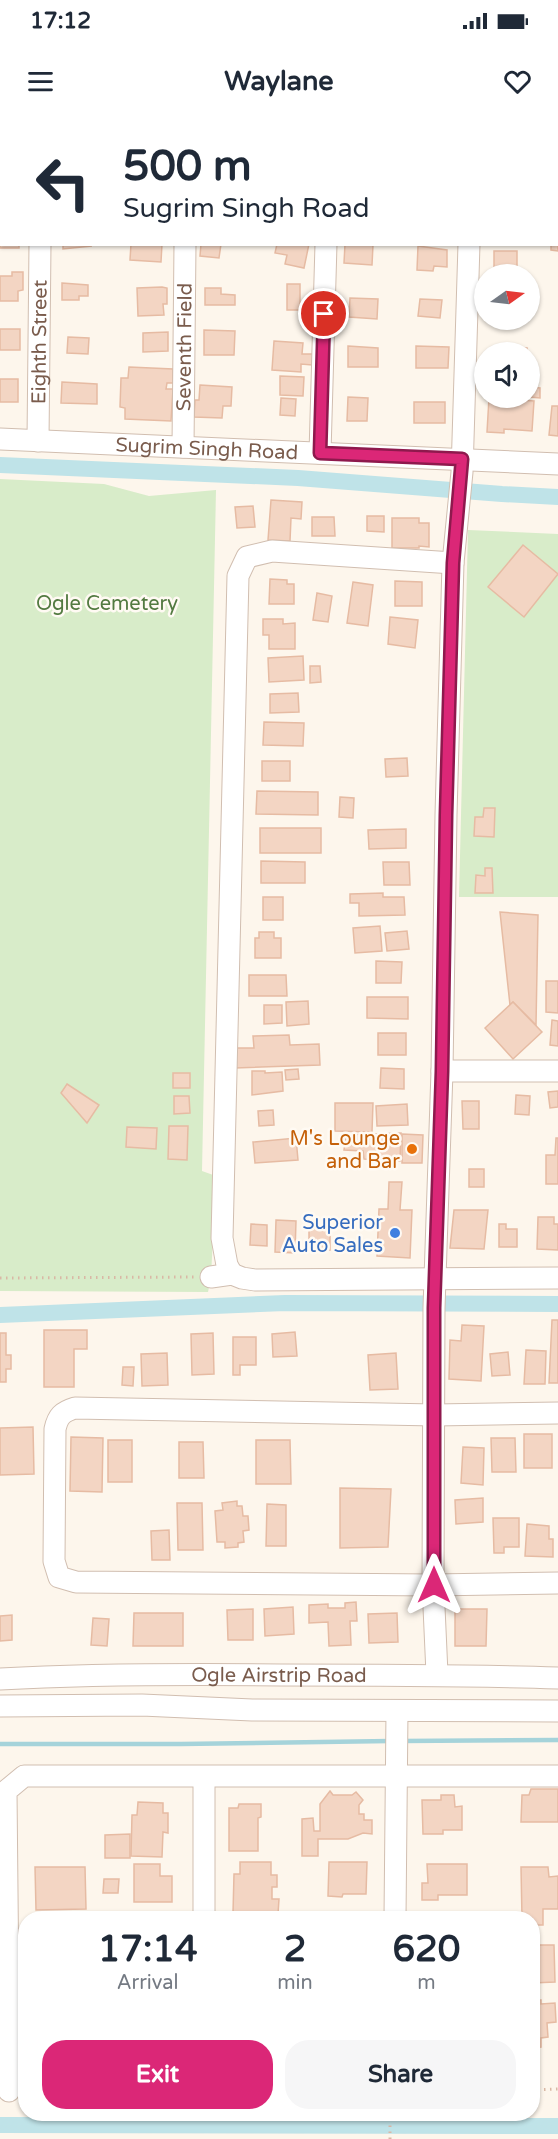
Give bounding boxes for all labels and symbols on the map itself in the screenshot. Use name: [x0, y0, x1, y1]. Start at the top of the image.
north arrow: [474, 264, 540, 330]
street label: Eighth Street: [27, 279, 53, 404]
street label: Seventh Field: [172, 283, 198, 411]
pin: [298, 288, 349, 339]
street label: Sugrim Singh Road: [115, 433, 299, 465]
park label: Ogle Cemetery: [36, 592, 178, 616]
place label: M's Lounge and Bar: [289, 1127, 400, 1174]
marker: M's Lounge and Bar: [405, 1142, 419, 1156]
place label: Superior Auto Sales: [282, 1211, 383, 1258]
marker: Superior Auto Sales: [388, 1226, 402, 1240]
position arrow: [402, 1553, 466, 1617]
street label: Ogle Airstrip Road: [191, 1663, 367, 1688]

